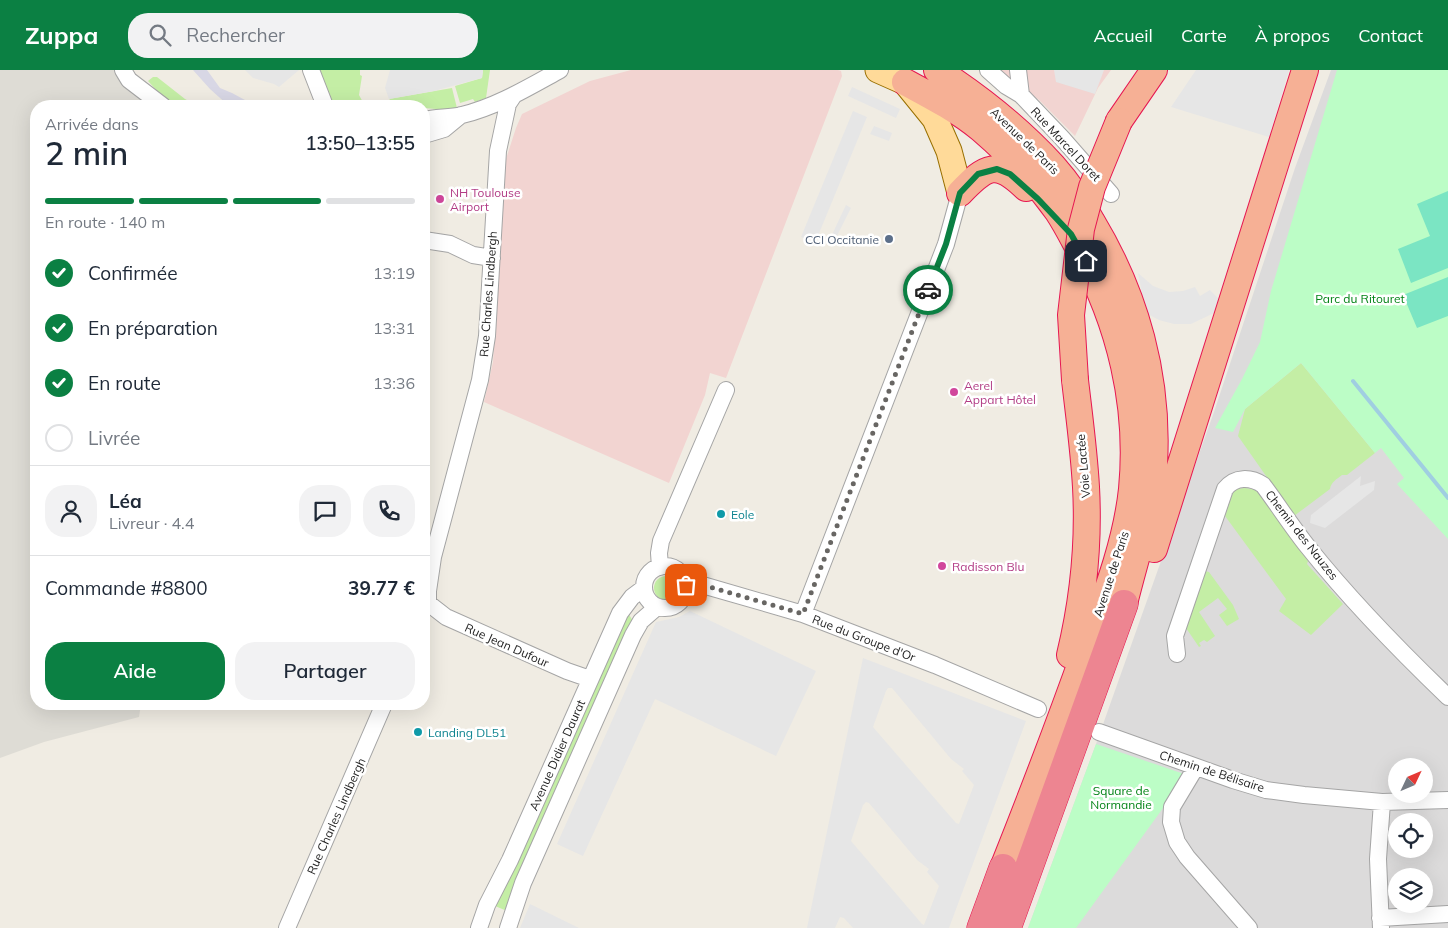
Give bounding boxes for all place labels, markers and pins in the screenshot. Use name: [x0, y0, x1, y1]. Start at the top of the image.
place label: NH Toulouse Airport: [450, 185, 521, 214]
marker: NH Toulouse Airport: [434, 193, 446, 205]
place label: CCI Occitanie: [805, 232, 879, 247]
marker: CCI Occitanie: [883, 233, 895, 245]
pin: [1065, 240, 1107, 282]
place label: Aerel Appart Hôtel: [964, 378, 1036, 407]
marker: Aerel Appart Hôtel: [948, 386, 960, 398]
place label: Eole: [731, 507, 754, 522]
marker: Eole: [715, 508, 727, 520]
place label: Radisson Blu: [952, 559, 1024, 574]
marker: Radisson Blu: [936, 560, 948, 572]
pin: [665, 564, 707, 606]
place label: Landing DL51: [428, 725, 506, 740]
marker: Landing DL51: [412, 726, 424, 738]

